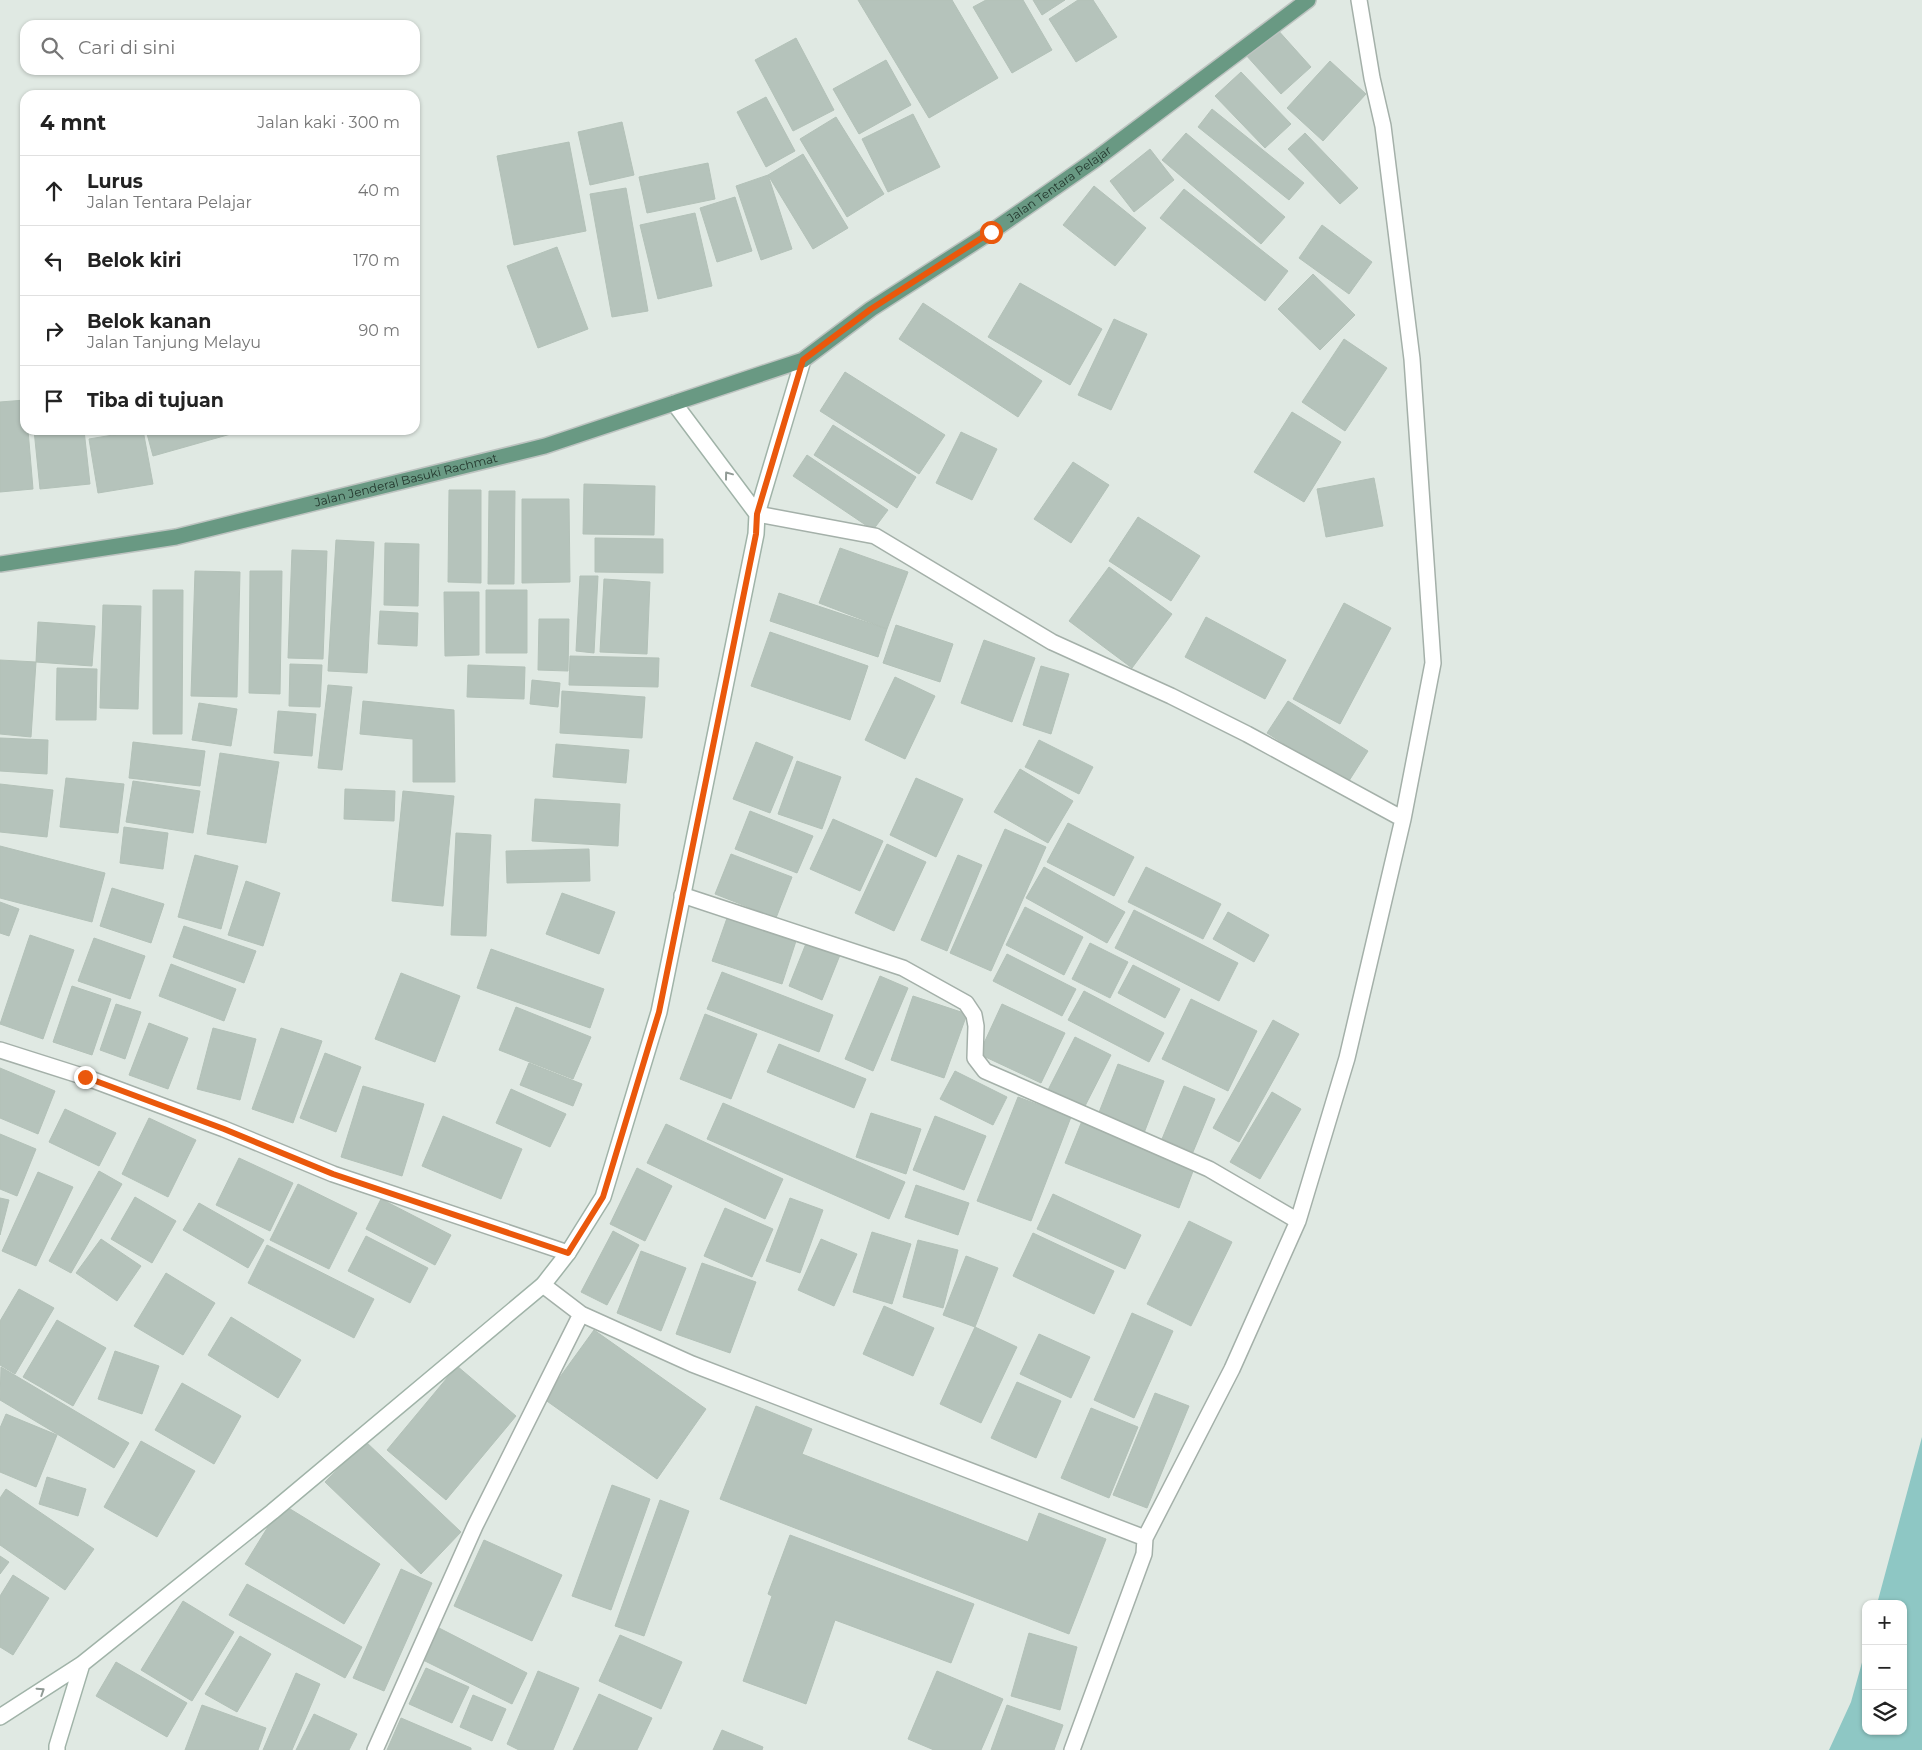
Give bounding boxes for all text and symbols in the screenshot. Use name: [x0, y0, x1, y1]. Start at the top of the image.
search box: [20, 20, 420, 75]
icon: search: [38, 34, 66, 62]
text: Cari di sini: [78, 36, 175, 59]
text: 4 mnt: [40, 110, 106, 135]
text: Jalan kaki · 300 m: [257, 113, 400, 132]
street label: Jalan Tentara Pelajar: [1003, 142, 1114, 226]
text: Lurus: [87, 170, 143, 193]
icon: ahead: [40, 177, 68, 205]
text: 40 m: [358, 181, 400, 200]
text: Jalan Tentara Pelajar: [87, 193, 252, 212]
route start: [980, 221, 1003, 244]
icon: left: [40, 247, 68, 275]
text: Belok kiri: [87, 249, 182, 272]
text: 170 m: [353, 251, 400, 270]
text: Belok kanan: [87, 310, 211, 333]
icon: right: [40, 317, 68, 345]
text: 90 m: [358, 321, 400, 340]
text: Jalan Tanjung Melayu: [87, 333, 261, 352]
icon: arrive: [40, 387, 68, 415]
text: Tiba di tujuan: [87, 389, 224, 412]
street label: Jalan Jenderal Basuki Rachmat: [312, 450, 499, 510]
one-way arrow: [725, 471, 734, 481]
route end: [74, 1066, 97, 1089]
map controls: [1862, 1600, 1907, 1735]
button: +: [1862, 1600, 1907, 1645]
button: −: [1862, 1645, 1907, 1690]
one-way arrow: [35, 1688, 45, 1697]
button: layers: [1862, 1690, 1907, 1735]

